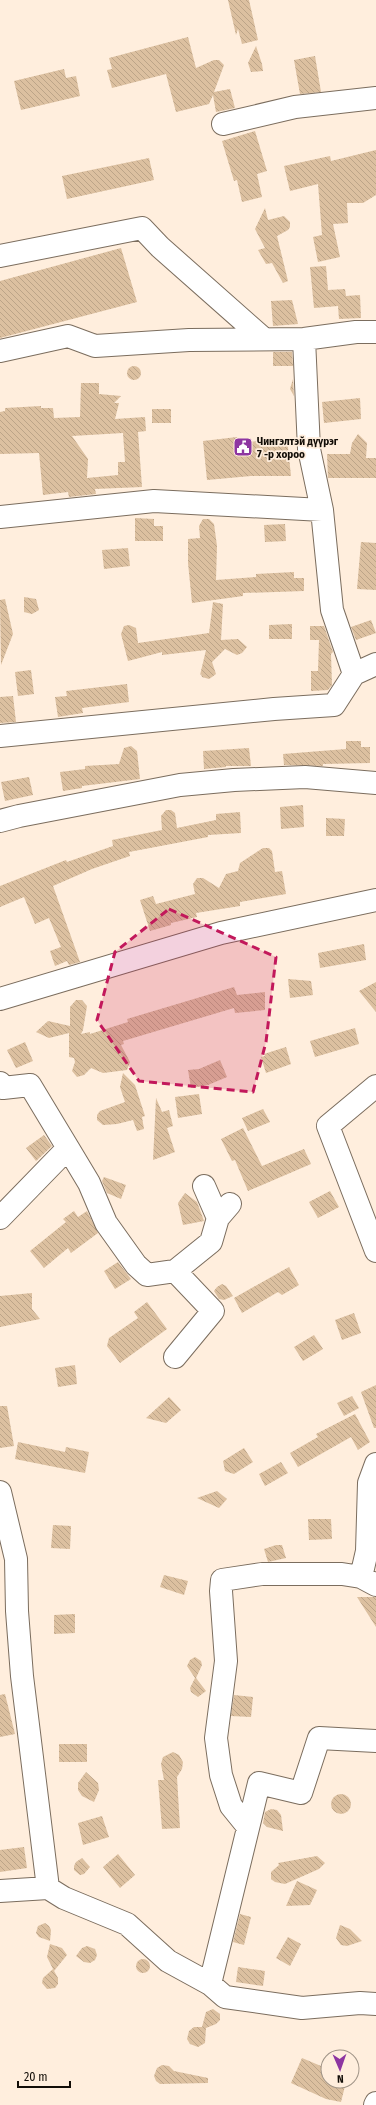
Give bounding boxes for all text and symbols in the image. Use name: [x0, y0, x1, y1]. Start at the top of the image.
place label: Чингэлтэй дүүрэг 7 -р хороо: [257, 435, 339, 461]
public building icon: Чингэлтэй дүүрэг 7 -р хороо: [232, 436, 254, 458]
north arrow: [320, 2049, 360, 2089]
scale bar: [18, 2063, 70, 2089]
text: 20 m: [24, 2070, 48, 2084]
text: N: [337, 2072, 344, 2085]

